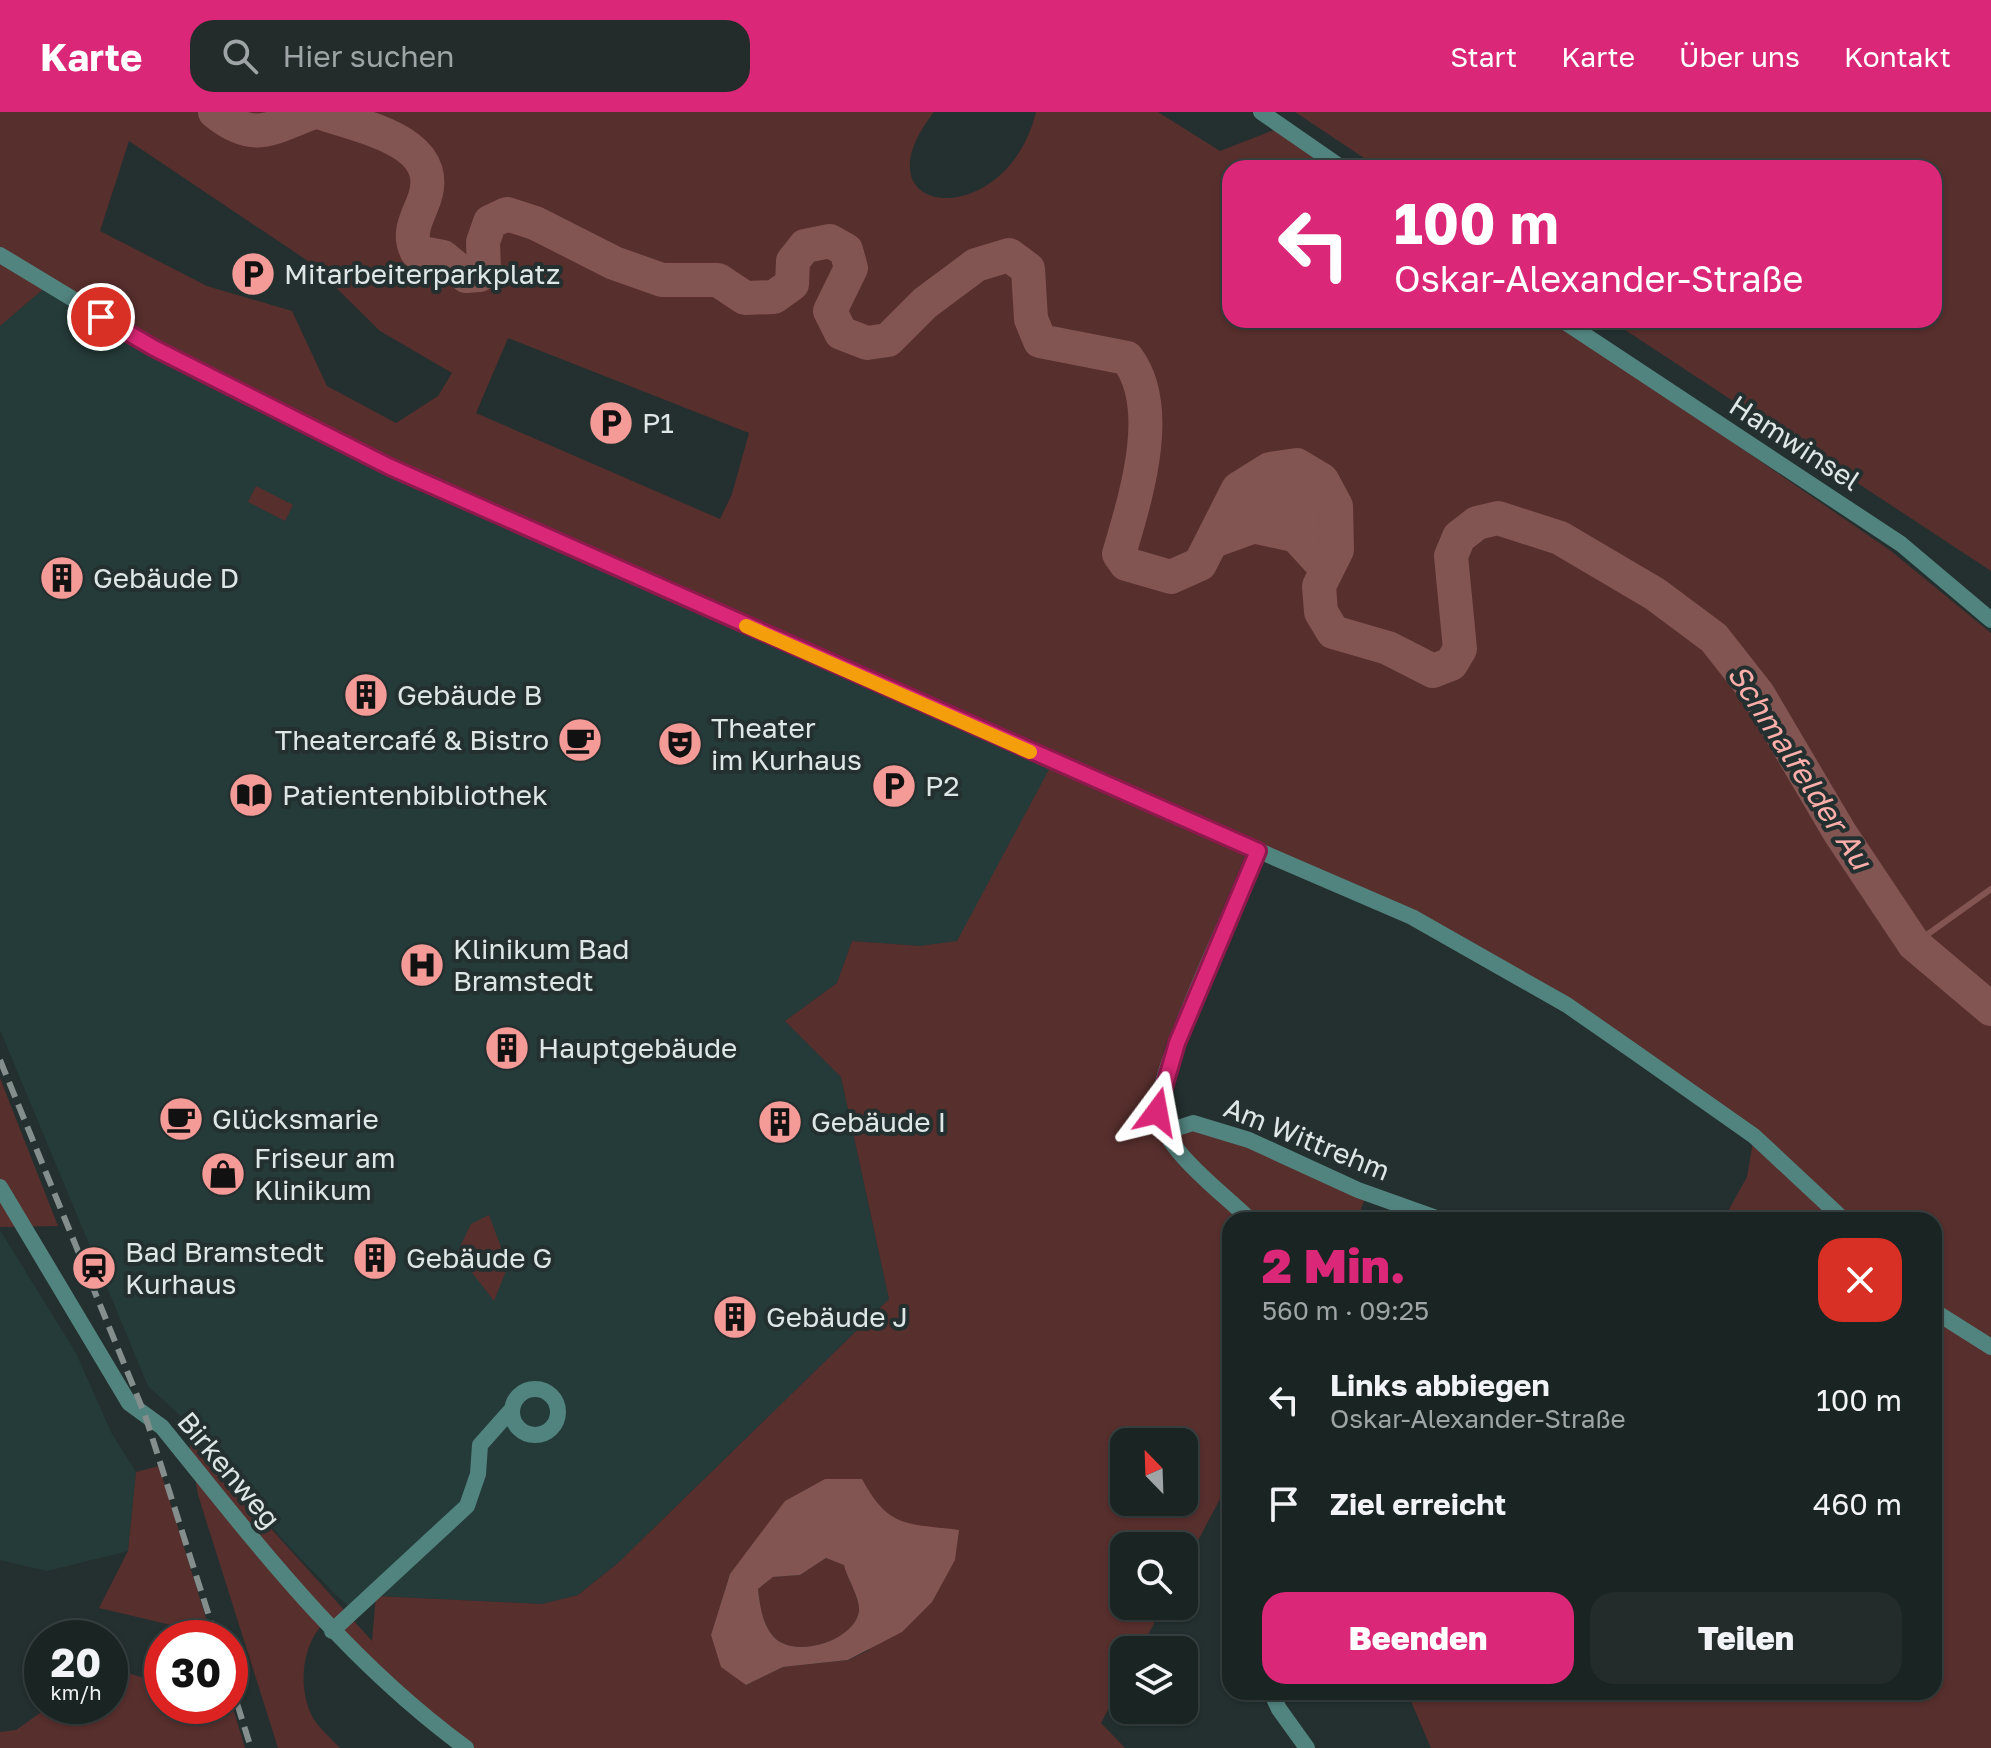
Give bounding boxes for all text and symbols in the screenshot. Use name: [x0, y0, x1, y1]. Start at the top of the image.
search box: [190, 20, 750, 92]
text: Karte: [40, 34, 142, 79]
icon: search: [218, 34, 262, 78]
text: Hier suchen: [282, 38, 455, 74]
text: Start: [1450, 40, 1517, 73]
text: Karte: [1561, 40, 1635, 73]
text: Über uns: [1679, 40, 1800, 73]
text: Kontakt: [1844, 40, 1951, 73]
text: 100 m: [1394, 189, 1559, 256]
icon: left: [1262, 192, 1366, 296]
parking icon: Mitarbeiterparkplatz: [229, 250, 277, 298]
place label: Mitarbeiterparkplatz: [284, 257, 560, 290]
text: Oskar-Alexander-Straße: [1394, 257, 1803, 300]
pin: [67, 283, 135, 351]
icon: arrive: [79, 295, 123, 339]
street label: Hamwinsel: [1724, 388, 1867, 497]
parking icon: P1: [587, 399, 635, 447]
place label: P1: [642, 406, 674, 439]
building icon: Gebäude D: [38, 554, 86, 602]
place label: Gebäude D: [93, 561, 239, 594]
water label: Schmalfelder Au: [1720, 657, 1880, 877]
building icon: Gebäude B: [342, 671, 390, 719]
place label: Gebäude B: [397, 678, 542, 711]
place label: Theater im Kurhaus: [711, 711, 862, 776]
cafe icon: Theatercafé & Bistro: [556, 716, 604, 764]
theatre icon: Theater im Kurhaus: [656, 720, 704, 768]
place label: Theatercafé & Bistro: [275, 723, 549, 756]
parking icon: P2: [870, 762, 918, 810]
place label: P2: [925, 769, 960, 802]
library icon: Patientenbibliothek: [227, 771, 275, 819]
place label: Patientenbibliothek: [282, 778, 548, 811]
place label: Klinikum Bad Bramstedt: [453, 932, 630, 997]
hospital icon: Klinikum Bad Bramstedt: [398, 941, 446, 989]
building icon: Hauptgebäude: [483, 1024, 531, 1072]
place label: Hauptgebäude: [538, 1031, 737, 1064]
position arrow: [1115, 1070, 1199, 1154]
street label: Am Wittrehm: [1219, 1090, 1395, 1187]
cafe icon: Glücksmarie: [157, 1095, 205, 1143]
building icon: Gebäude I: [756, 1098, 804, 1146]
place label: Glücksmarie: [212, 1102, 379, 1135]
place label: Gebäude I: [811, 1105, 946, 1138]
place label: Friseur am Klinikum: [254, 1141, 396, 1206]
shop icon: Friseur am Klinikum: [199, 1150, 247, 1198]
building icon: Gebäude G: [351, 1234, 399, 1282]
place label: Bad Bramstedt Kurhaus: [125, 1235, 325, 1300]
text: 2 Min.: [1262, 1236, 1406, 1294]
button: close: [1818, 1238, 1902, 1322]
place label: Gebäude G: [406, 1241, 552, 1274]
station icon: Bad Bramstedt Kurhaus: [70, 1244, 118, 1292]
building icon: Gebäude J: [711, 1293, 759, 1341]
text: 560 m · 09:25: [1262, 1295, 1429, 1326]
place label: Gebäude J: [766, 1300, 908, 1333]
text: Links abbiegen: [1330, 1367, 1550, 1403]
icon: left: [1262, 1378, 1306, 1422]
text: 100 m: [1816, 1382, 1902, 1418]
text: Oskar-Alexander-Straße: [1330, 1403, 1626, 1434]
street label: Birkenweg: [171, 1405, 287, 1534]
north arrow: [1110, 1428, 1198, 1516]
map controls: [1110, 1428, 1198, 1724]
icon: arrive: [1262, 1482, 1306, 1526]
text: Ziel erreicht: [1330, 1486, 1506, 1522]
text: 460 m: [1813, 1486, 1902, 1522]
button: search: [1110, 1532, 1198, 1620]
button: Beenden: [1262, 1592, 1574, 1684]
button: Teilen: [1590, 1592, 1902, 1684]
speed limit sign: 30: [144, 1620, 248, 1724]
button: layers: [1110, 1636, 1198, 1724]
text: 20: [51, 1638, 101, 1686]
text: km/h: [51, 1680, 101, 1704]

